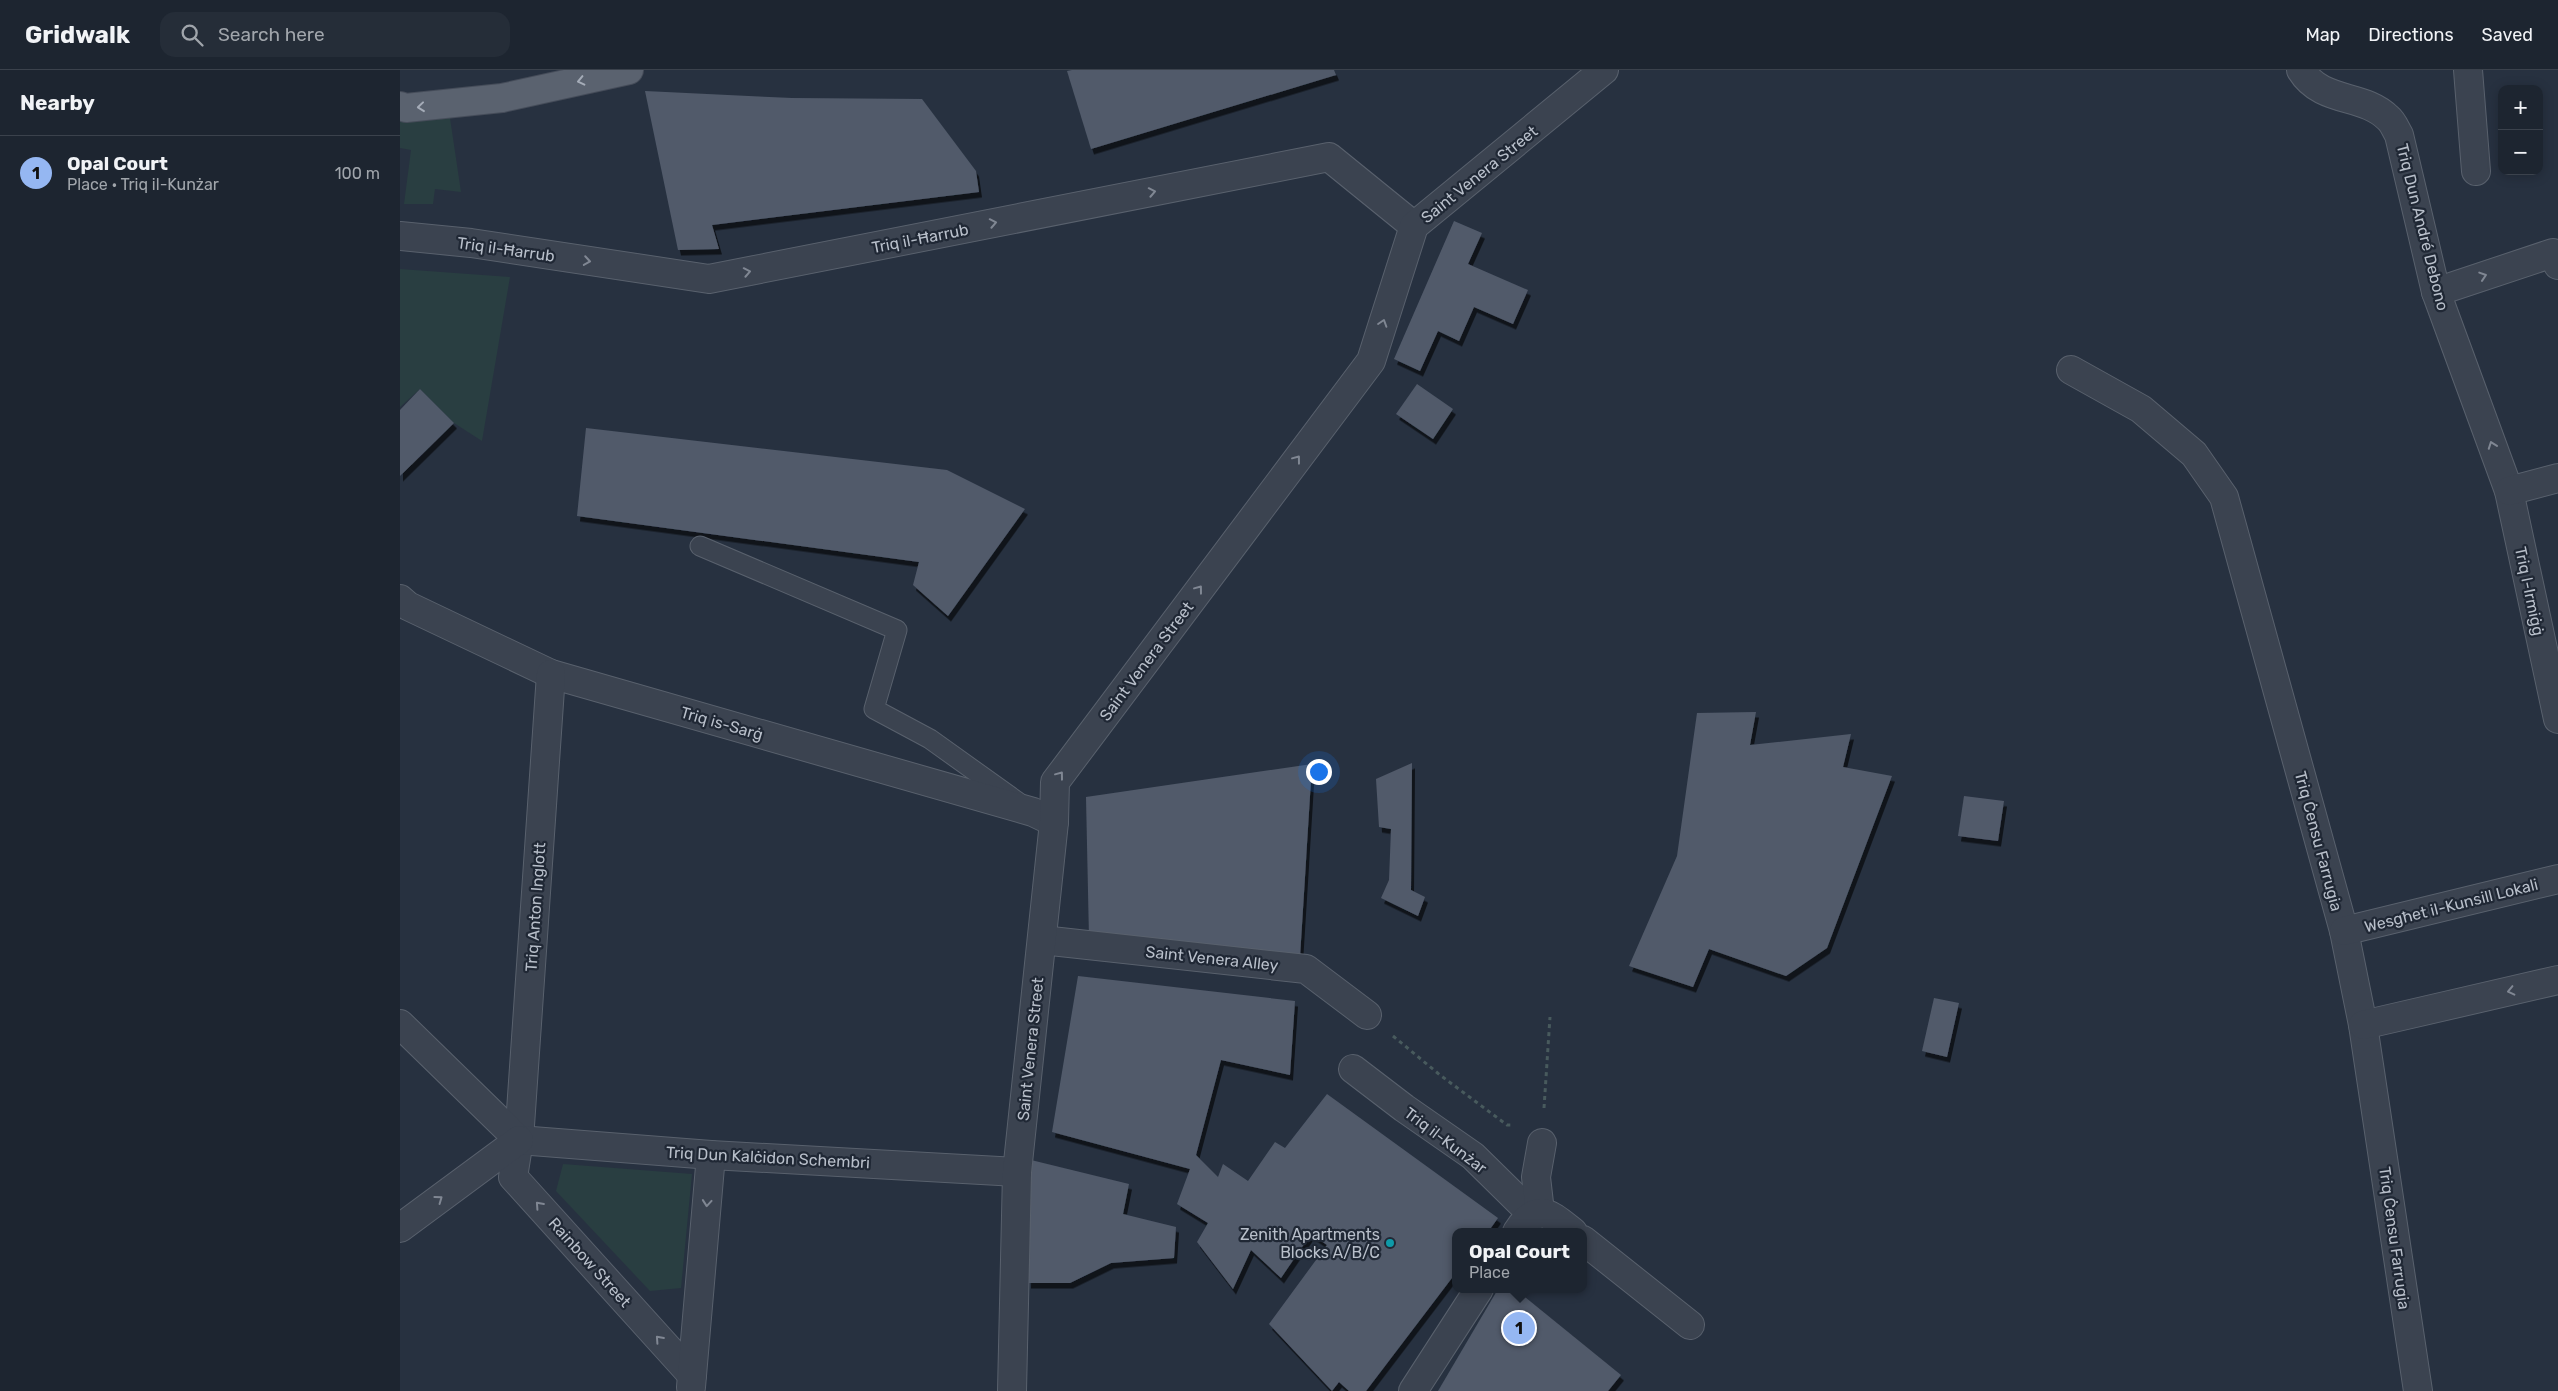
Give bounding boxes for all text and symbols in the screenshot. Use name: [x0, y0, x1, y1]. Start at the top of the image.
search box: [160, 12, 510, 57]
text: Gridwalk: [25, 21, 130, 49]
icon: search: [178, 21, 206, 49]
text: Search here: [218, 23, 325, 46]
text: Map: [2305, 24, 2340, 46]
text: Directions: [2368, 24, 2454, 46]
text: Saved: [2482, 24, 2533, 46]
one-way arrow: [576, 75, 585, 85]
map controls: [2498, 85, 2543, 175]
button: +: [2498, 85, 2543, 130]
text: Nearby: [20, 90, 95, 115]
one-way arrow: [417, 101, 425, 112]
street label: Saint Venera Street: [1417, 122, 1541, 227]
button: −: [2498, 130, 2543, 175]
street label: Triq Dun André Debono: [2393, 142, 2452, 313]
text: Opal Court: [67, 152, 168, 175]
text: 1: [32, 164, 40, 183]
text: 100 m: [335, 164, 380, 183]
text: Place · Triq il-Kunżar: [67, 175, 219, 194]
one-way arrow: [1148, 187, 1157, 198]
one-way arrow: [988, 219, 997, 229]
street label: Triq il-Ħarrub: [870, 220, 970, 257]
street label: Triq il-Ħarrub: [456, 233, 556, 266]
one-way arrow: [583, 255, 591, 265]
one-way arrow: [743, 267, 752, 277]
one-way arrow: [2478, 272, 2486, 282]
one-way arrow: [1377, 320, 1387, 328]
one-way arrow: [2488, 442, 2498, 450]
one-way arrow: [1291, 455, 1300, 465]
street label: Triq l-Irmiġġ: [2511, 545, 2548, 637]
one-way arrow: [1194, 586, 1202, 595]
street label: Saint Venera Street: [1095, 598, 1197, 725]
street label: Triq is-Sarġ: [678, 703, 765, 744]
your location: [1306, 759, 1332, 785]
street label: Triq Ċensu Farrugia: [2291, 769, 2346, 913]
one-way arrow: [1054, 771, 1063, 781]
street label: Triq Anton Inglott: [522, 842, 549, 972]
street label: Wesgħet il-Kunsill Lokali: [2362, 875, 2540, 936]
street label: Saint Venera Alley: [1145, 942, 1279, 975]
street label: Saint Venera Street: [1014, 976, 1047, 1122]
one-way arrow: [2506, 985, 2515, 996]
street label: Triq il-Kunżar: [1401, 1103, 1491, 1178]
street label: Triq Dun Kalċidon Schembri: [666, 1143, 870, 1172]
street label: Triq Ċensu Farrugia: [2375, 1165, 2414, 1311]
one-way arrow: [433, 1196, 443, 1205]
one-way arrow: [702, 1199, 713, 1207]
one-way arrow: [536, 1202, 545, 1211]
street label: Rainbow Street: [544, 1214, 635, 1311]
place label: Zenith Apartments Blocks A/B/C: [1240, 1225, 1380, 1262]
popup: [1452, 1228, 1587, 1293]
marker: Zenith Apartments Blocks A/B/C: [1384, 1237, 1396, 1249]
text: Opal Court: [1469, 1240, 1570, 1263]
text: Place: [1469, 1263, 1510, 1282]
pin: 1: [1503, 1309, 1535, 1347]
one-way arrow: [656, 1335, 665, 1344]

